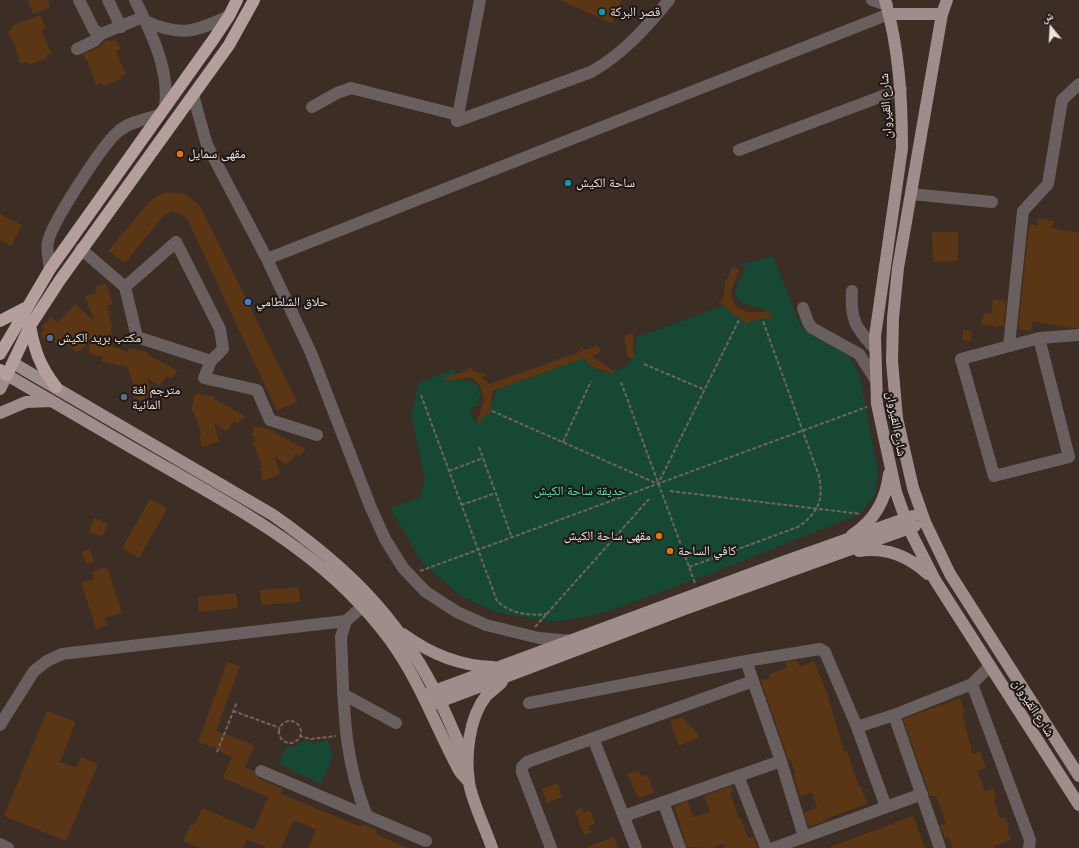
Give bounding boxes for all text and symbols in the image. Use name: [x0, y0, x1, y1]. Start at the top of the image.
place label: قصر البركة: [610, 4, 660, 20]
marker: قصر البركة: [597, 7, 607, 17]
north arrow: [1031, 8, 1071, 48]
text: ش: [1040, 8, 1055, 25]
street label: شارع القيروان: [876, 73, 896, 139]
place label: مقهى سمايل: [188, 146, 246, 162]
marker: مقهى سمايل: [175, 149, 185, 159]
place label: ساحة الكيش: [576, 175, 635, 191]
marker: ساحة الكيش: [563, 178, 573, 188]
place label: حلاق الشلطامي: [256, 294, 328, 310]
marker: حلاق الشلطامي: [243, 297, 253, 307]
place label: مكتب بريد الكيش: [58, 330, 141, 346]
marker: مكتب بريد الكيش: [45, 333, 55, 343]
place label: مترجم لغة المانية: [132, 382, 180, 413]
street label: شارع القيروان: [883, 390, 909, 458]
marker: مترجم لغة المانية: [119, 392, 129, 402]
park label: حديقة ساحة الكيش: [534, 483, 626, 499]
place label: مقهى ساحة الكيش: [564, 528, 651, 544]
marker: مقهى ساحة الكيش: [654, 531, 664, 541]
place label: كافي الساحة: [678, 543, 736, 559]
marker: كافي الساحة: [665, 546, 675, 556]
street label: شارع القيروان: [1009, 676, 1057, 740]

